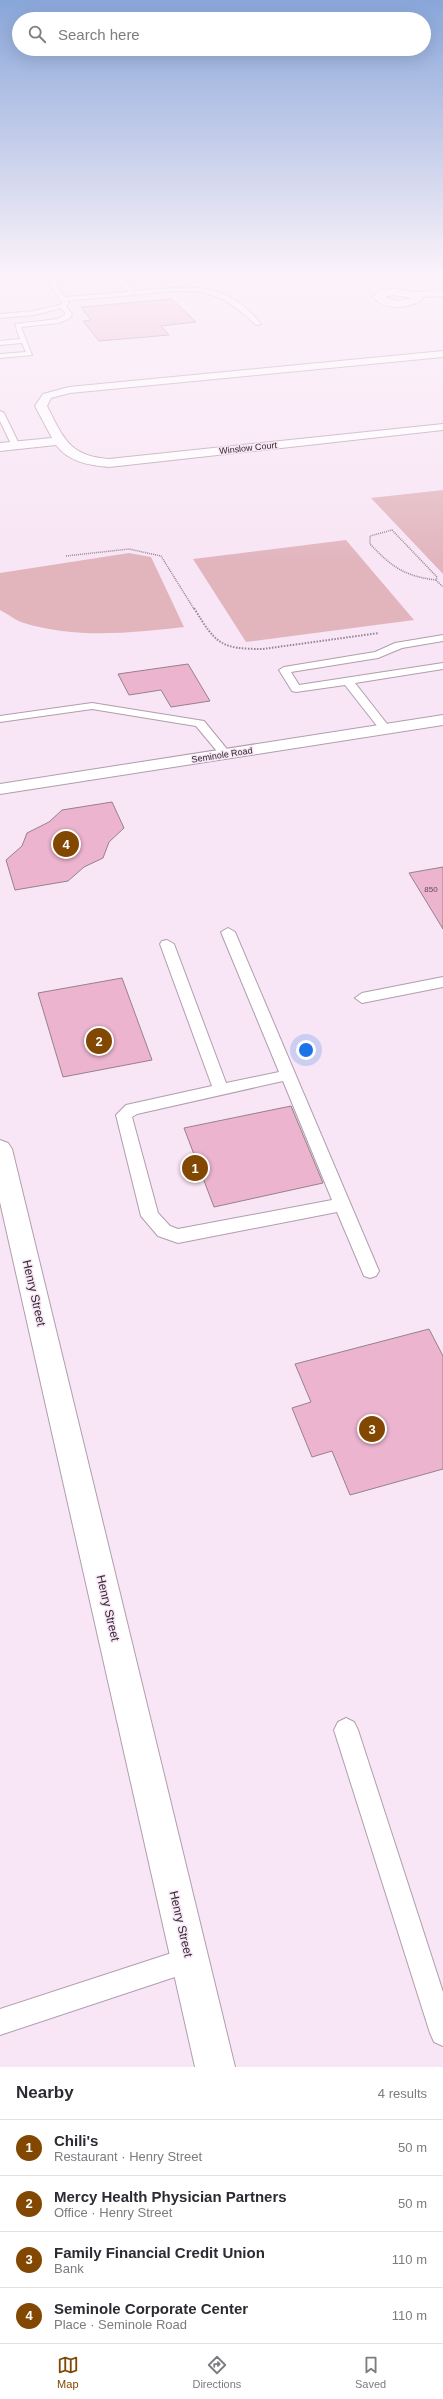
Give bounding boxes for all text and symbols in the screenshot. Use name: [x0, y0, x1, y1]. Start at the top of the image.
search box: [12, 12, 431, 56]
icon: search: [26, 23, 48, 45]
text: Search here: [58, 26, 140, 43]
street label: Winslow Court: [219, 440, 278, 456]
street label: Seminole Road: [191, 745, 253, 765]
pin: 4: [53, 829, 79, 859]
house number: 850: [424, 885, 438, 894]
pin: 2: [86, 1026, 112, 1056]
your location: [296, 1040, 316, 1060]
pin: 1: [182, 1153, 208, 1183]
street label: Henry Street: [20, 1259, 49, 1328]
pin: 3: [359, 1414, 385, 1444]
street label: Henry Street: [94, 1574, 123, 1643]
street label: Henry Street: [167, 1890, 196, 1959]
text: Nearby: [16, 2083, 74, 2102]
text: 4 results: [378, 2086, 427, 2101]
text: Chili's: [54, 2132, 98, 2149]
text: 1: [25, 2140, 33, 2155]
text: 50 m: [398, 2140, 427, 2155]
text: Restaurant · Henry Street: [54, 2149, 202, 2164]
text: Mercy Health Physician Partners: [54, 2188, 287, 2205]
text: 2: [25, 2196, 33, 2211]
text: 50 m: [398, 2196, 427, 2211]
text: Office · Henry Street: [54, 2205, 172, 2220]
text: Family Financial Credit Union: [54, 2244, 265, 2261]
text: 3: [25, 2252, 33, 2267]
text: 110 m: [392, 2252, 427, 2267]
text: Bank: [54, 2261, 84, 2276]
text: Seminole Corporate Center: [54, 2300, 248, 2317]
text: 4: [25, 2308, 33, 2323]
text: 110 m: [392, 2308, 427, 2323]
text: Place · Seminole Road: [54, 2317, 187, 2332]
tab: Map: [57, 2354, 79, 2390]
tab: Directions: [192, 2354, 241, 2390]
tab: Saved: [355, 2354, 386, 2390]

